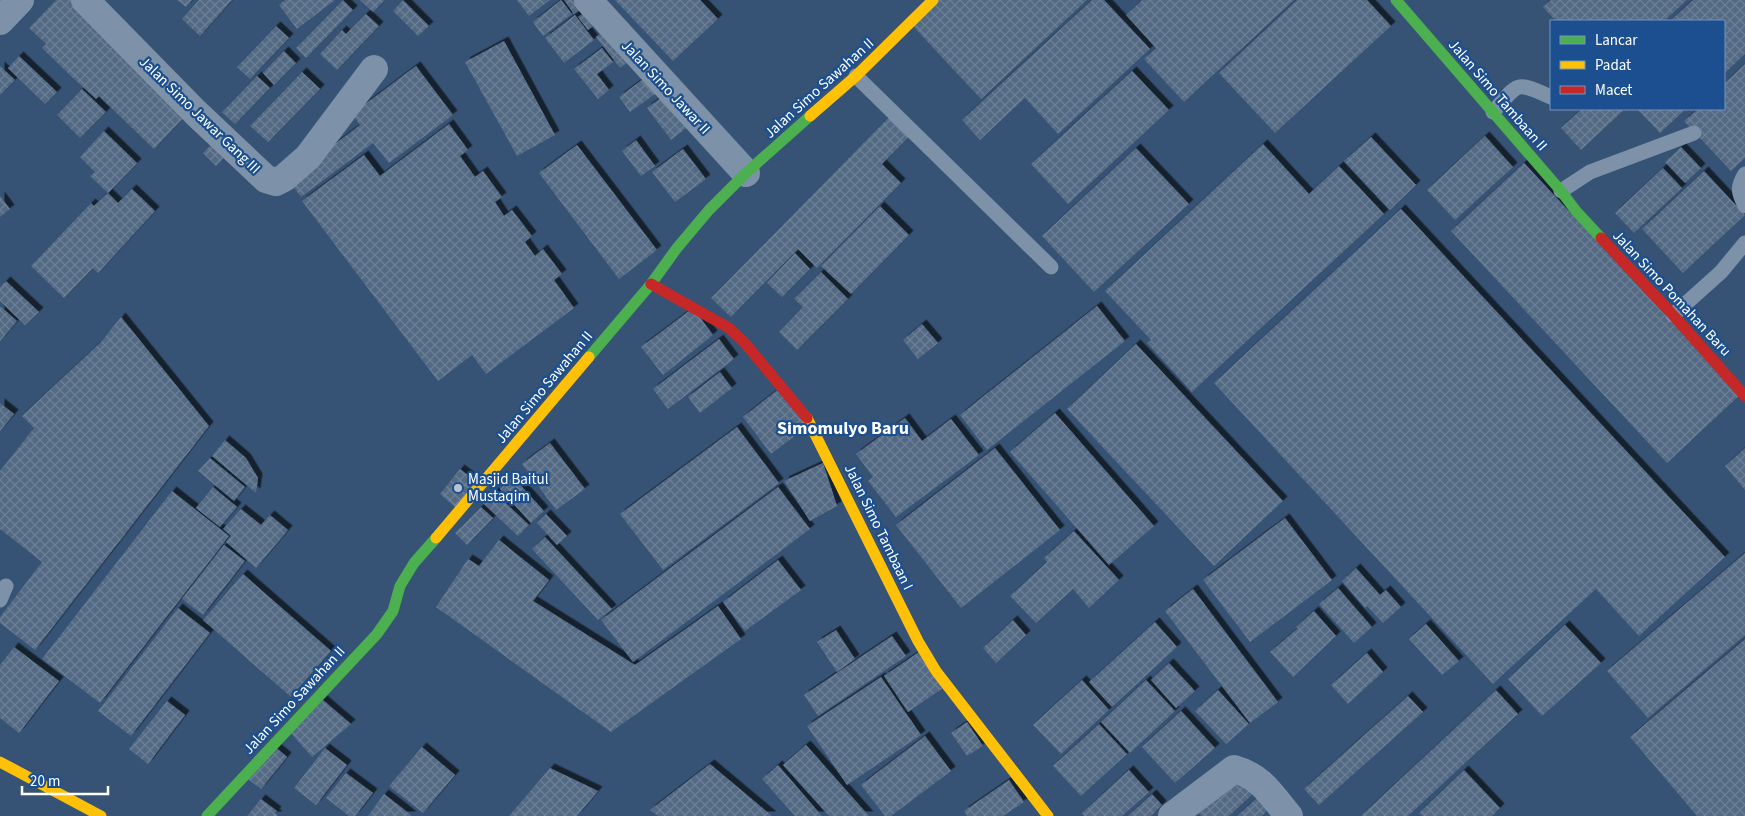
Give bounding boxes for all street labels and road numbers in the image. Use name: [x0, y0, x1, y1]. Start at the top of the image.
street label: Jalan Simo Sawahan II: [760, 33, 879, 143]
street label: Jalan Simo Tambaan II: [1443, 35, 1552, 156]
street label: Jalan Simo Jawar II: [616, 36, 715, 139]
street label: Jalan Simo Jawar Gang III: [134, 52, 265, 179]
street label: Jalan Simo Pomahan Baru: [1608, 226, 1736, 361]
street label: Jalan Simo Sawahan II: [491, 326, 598, 448]
street label: Jalan Simo Tambaan I: [839, 461, 918, 594]
street label: Jalan Simo Sawahan II: [239, 642, 350, 759]

